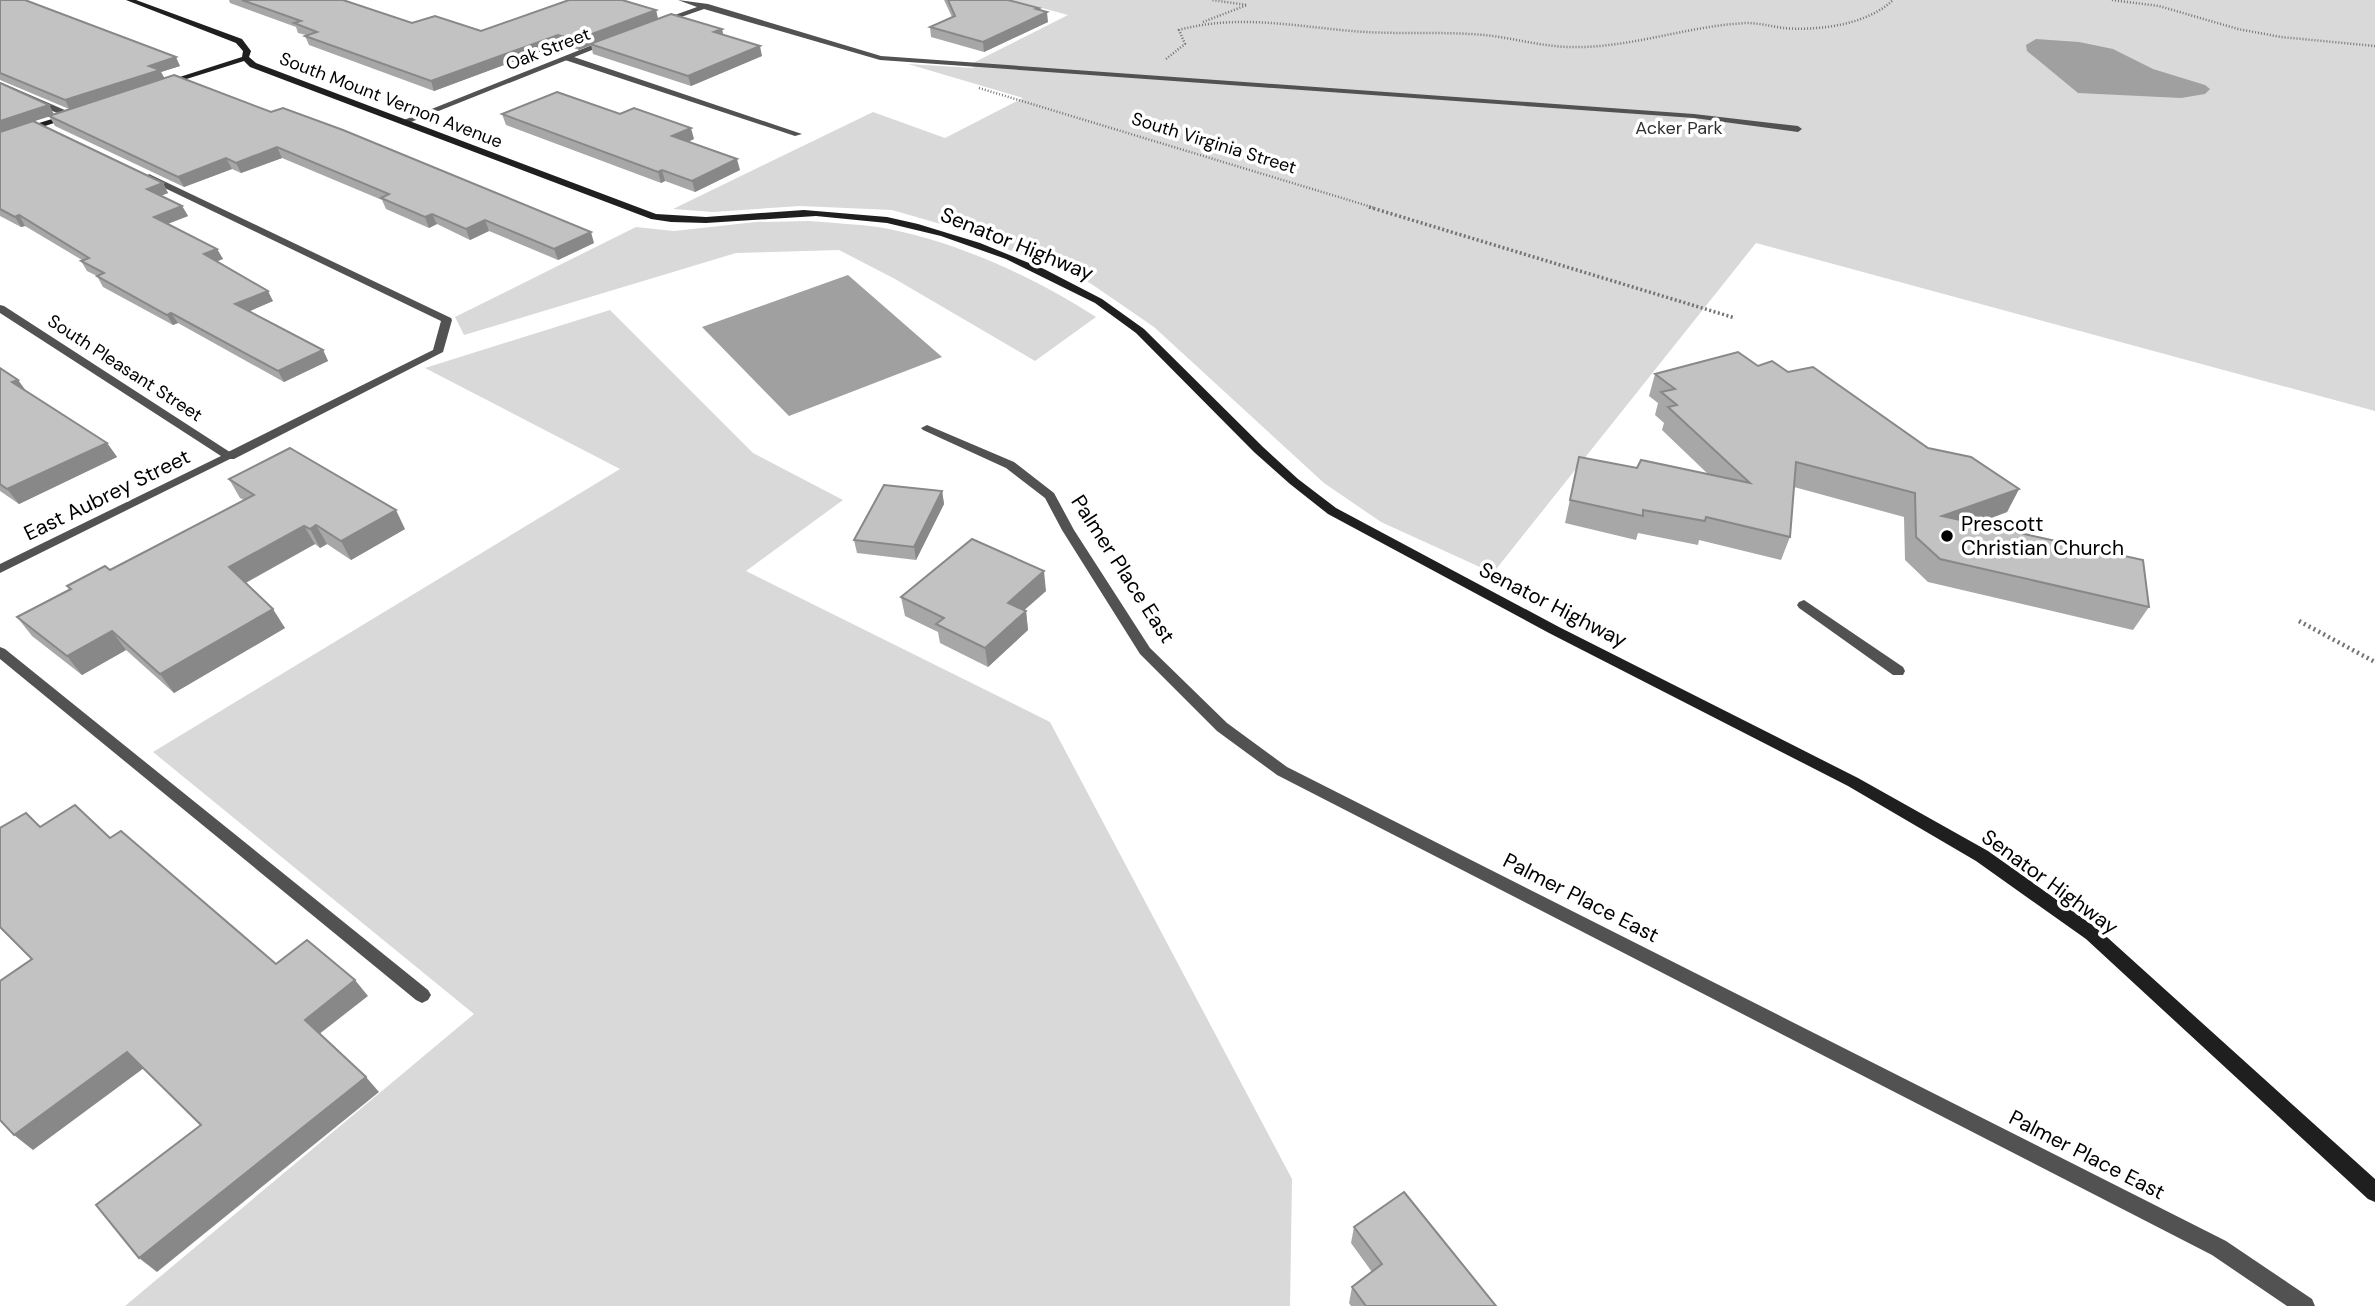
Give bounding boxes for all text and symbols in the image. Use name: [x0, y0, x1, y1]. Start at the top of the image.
street label: Oak Street: [502, 22, 594, 76]
street label: South Mount Vernon Avenue: [276, 46, 506, 154]
street label: South Virginia Street: [1129, 107, 1299, 179]
park label: Acker Park: [1635, 116, 1723, 140]
street label: Senator Highway: [936, 201, 1098, 288]
street label: South Pleasant Street: [43, 309, 207, 427]
street label: East Aubrey Street: [19, 443, 195, 547]
street label: Palmer Place East: [1065, 490, 1181, 648]
place label: Prescott Christian Church: [1961, 510, 2124, 562]
marker: Prescott Christian Church: [1939, 528, 1955, 544]
street label: Senator Highway: [1474, 556, 1632, 655]
street label: Senator Highway: [1976, 823, 2124, 941]
street label: Palmer Place East: [1498, 847, 1664, 949]
street label: Palmer Place East: [2004, 1104, 2170, 1206]

